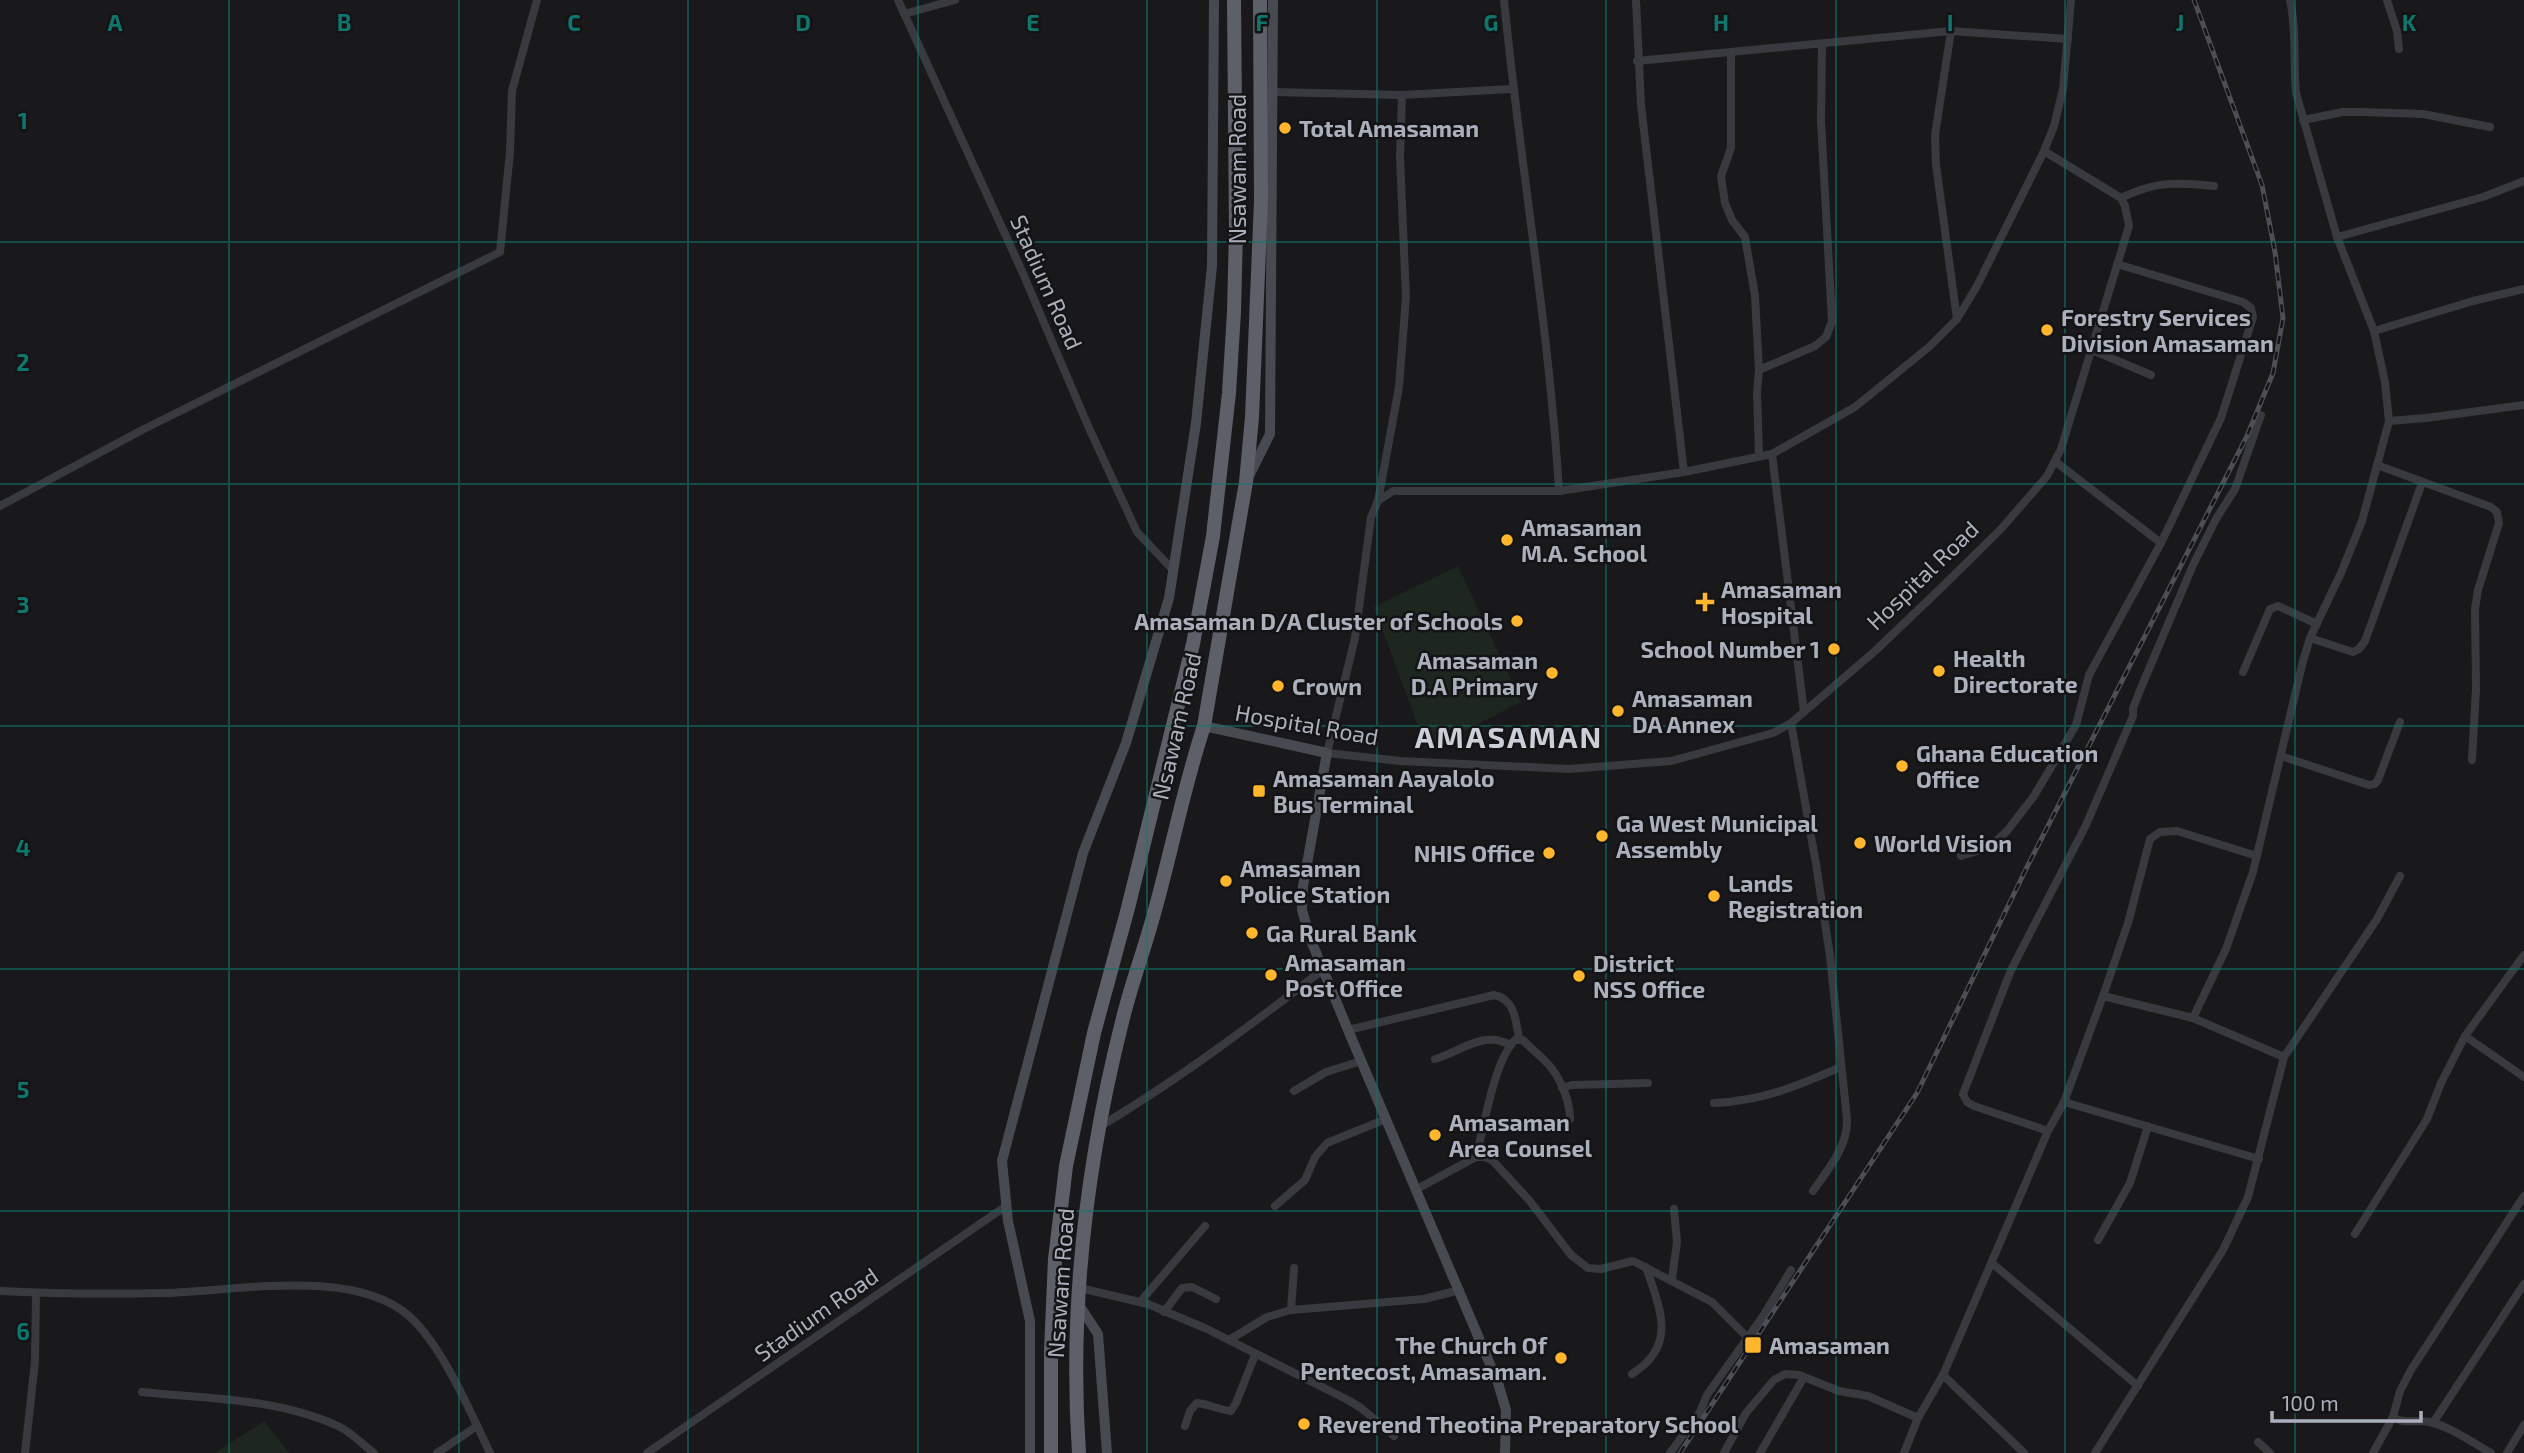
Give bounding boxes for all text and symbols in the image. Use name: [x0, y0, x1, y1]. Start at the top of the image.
text: A: [107, 8, 123, 36]
text: B: [337, 8, 351, 36]
text: C: [567, 8, 581, 36]
text: D: [795, 8, 811, 36]
text: E: [1026, 8, 1040, 36]
text: F: [1256, 8, 1269, 36]
text: G: [1484, 8, 1498, 36]
text: H: [1713, 8, 1729, 36]
text: I: [1947, 8, 1953, 36]
text: J: [2176, 8, 2184, 36]
text: K: [2402, 8, 2417, 36]
street label: Nsawam Road: [1223, 94, 1251, 244]
text: 1: [18, 106, 28, 134]
place label: Total Amasaman: [1299, 114, 1479, 142]
marker: Total Amasaman: [1277, 120, 1293, 136]
street label: Stadium Road: [1005, 210, 1089, 354]
place label: Forestry Services Division Amasaman: [2061, 303, 2274, 357]
marker: Forestry Services Division Amasaman: [2039, 322, 2055, 338]
text: 2: [16, 348, 30, 376]
place label: Amasaman M.A. School: [1521, 513, 1647, 567]
street label: Hospital Road: [1860, 515, 1984, 635]
marker: Amasaman M.A. School: [1499, 532, 1515, 548]
place label: Amasaman Hospital: [1721, 575, 1842, 629]
text: 3: [16, 590, 30, 618]
marker: Amasaman Hospital: [1695, 592, 1715, 612]
place label: Amasaman D/A Cluster of Schools: [1134, 607, 1503, 635]
marker: Amasaman D/A Cluster of Schools: [1509, 613, 1525, 629]
place label: School Number 1: [1640, 635, 1820, 663]
marker: School Number 1: [1826, 641, 1842, 657]
place label: Health Directorate: [1953, 644, 2078, 698]
place label: Amasaman D.A Primary: [1411, 646, 1538, 700]
street label: Nsawam Road: [1145, 650, 1207, 802]
marker: Health Directorate: [1931, 663, 1947, 679]
marker: Amasaman D.A Primary: [1544, 665, 1560, 681]
place label: Crown: [1292, 672, 1362, 700]
marker: Crown: [1270, 678, 1286, 694]
place label: Amasaman DA Annex: [1632, 684, 1753, 738]
street label: Hospital Road: [1233, 698, 1381, 750]
marker: Amasaman DA Annex: [1610, 703, 1626, 719]
district label: AMASAMAN: [1415, 718, 1603, 754]
place label: Ghana Education Office: [1916, 739, 2098, 793]
marker: Ghana Education Office: [1894, 758, 1910, 774]
place label: Amasaman Aayalolo Bus Terminal: [1273, 764, 1495, 818]
marker: Amasaman Aayalolo Bus Terminal: [1251, 783, 1267, 799]
place label: Ga West Municipal Assembly: [1616, 809, 1818, 863]
marker: Ga West Municipal Assembly: [1594, 828, 1610, 844]
place label: World Vision: [1874, 829, 2012, 857]
text: 4: [16, 833, 30, 861]
marker: World Vision: [1852, 835, 1868, 851]
place label: NHIS Office: [1414, 839, 1535, 867]
marker: NHIS Office: [1541, 845, 1557, 861]
place label: Amasaman Police Station: [1240, 854, 1390, 908]
place label: Lands Registration: [1728, 869, 1863, 923]
marker: Amasaman Police Station: [1218, 873, 1234, 889]
marker: Lands Registration: [1706, 888, 1722, 904]
place label: Ga Rural Bank: [1266, 919, 1417, 947]
marker: Ga Rural Bank: [1244, 925, 1260, 941]
place label: Amasaman Post Office: [1285, 948, 1406, 1002]
place label: District NSS Office: [1593, 949, 1705, 1003]
marker: Amasaman Post Office: [1263, 967, 1279, 983]
marker: District NSS Office: [1571, 968, 1587, 984]
text: 5: [17, 1075, 29, 1103]
place label: Amasaman Area Counsel: [1449, 1108, 1592, 1162]
marker: Amasaman Area Counsel: [1427, 1127, 1443, 1143]
street label: Nsawam Road: [1041, 1207, 1079, 1359]
street label: Stadium Road: [749, 1261, 883, 1367]
text: 6: [16, 1317, 30, 1345]
place label: The Church Of Pentecost, Amasaman.: [1300, 1331, 1548, 1385]
place label: Amasaman: [1769, 1331, 1890, 1359]
marker: Amasaman: [1743, 1335, 1763, 1355]
marker: The Church Of Pentecost, Amasaman.: [1553, 1350, 1569, 1366]
scale bar: [2272, 1380, 2421, 1424]
text: 100 m: [2282, 1390, 2339, 1415]
place label: Reverend Theotina Preparatory School: [1318, 1410, 1739, 1438]
marker: Reverend Theotina Preparatory School: [1296, 1416, 1312, 1432]

